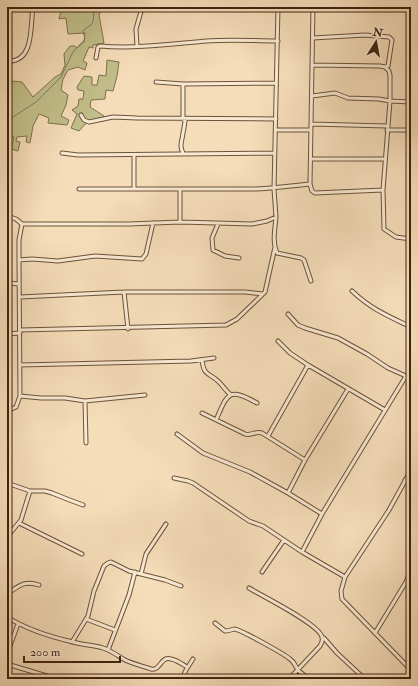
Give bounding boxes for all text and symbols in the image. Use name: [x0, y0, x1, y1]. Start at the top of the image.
north arrow: [356, 22, 396, 62]
text: N: [371, 25, 385, 40]
scale bar: [24, 638, 120, 664]
text: 200 m: [30, 645, 61, 660]

